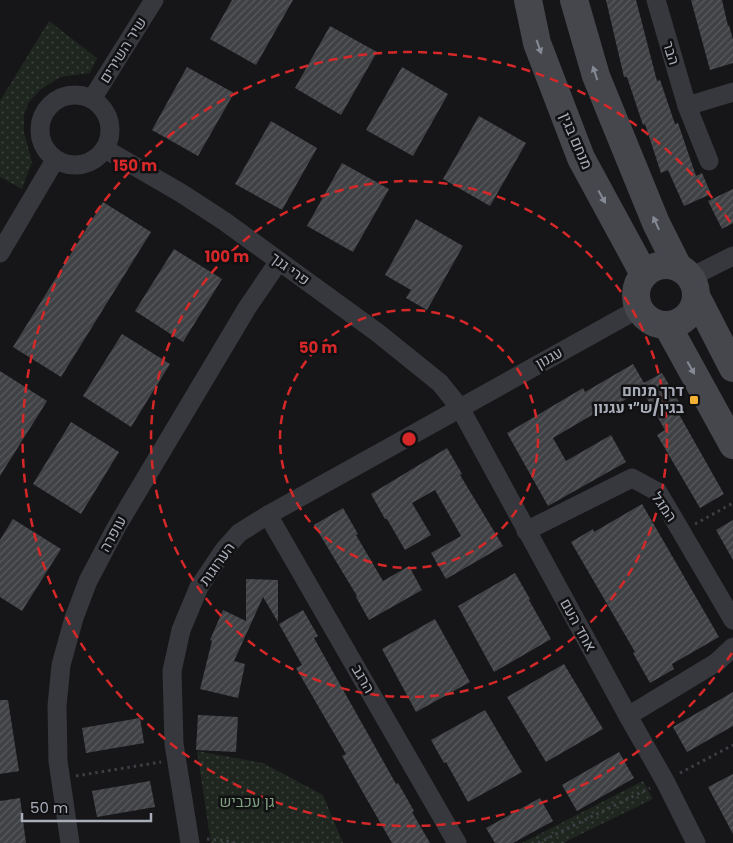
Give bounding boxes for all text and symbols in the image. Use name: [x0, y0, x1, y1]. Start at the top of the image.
street label: שיר השירים: [94, 13, 151, 87]
street label: הבר: [658, 38, 685, 67]
one-way arrow: [536, 40, 543, 55]
one-way arrow: [591, 65, 599, 80]
street label: מנחם בגין: [555, 109, 598, 173]
text: 150 m: [113, 155, 157, 176]
one-way arrow: [598, 190, 606, 204]
one-way arrow: [652, 216, 660, 230]
text: 100 m: [205, 246, 249, 267]
street label: פרי גנך: [266, 247, 314, 290]
text: 50 m: [299, 337, 337, 358]
street label: עגנון: [531, 341, 566, 374]
one-way arrow: [687, 360, 695, 375]
place label: דרך מנחם בגין/ש״י עגנון: [593, 380, 684, 418]
marker: דרך מנחם בגין/ש״י עגנון: [688, 394, 700, 406]
centre of rings: [400, 430, 418, 448]
street label: המגל: [647, 488, 682, 526]
street label: עופרה: [94, 512, 131, 556]
street label: הערוגות: [194, 538, 239, 590]
street label: אחד העם: [555, 594, 602, 655]
street label: הרגב: [347, 661, 380, 697]
scale bar: [22, 790, 151, 822]
park label: גן עכביש: [219, 791, 275, 812]
text: 50 m: [30, 797, 68, 818]

